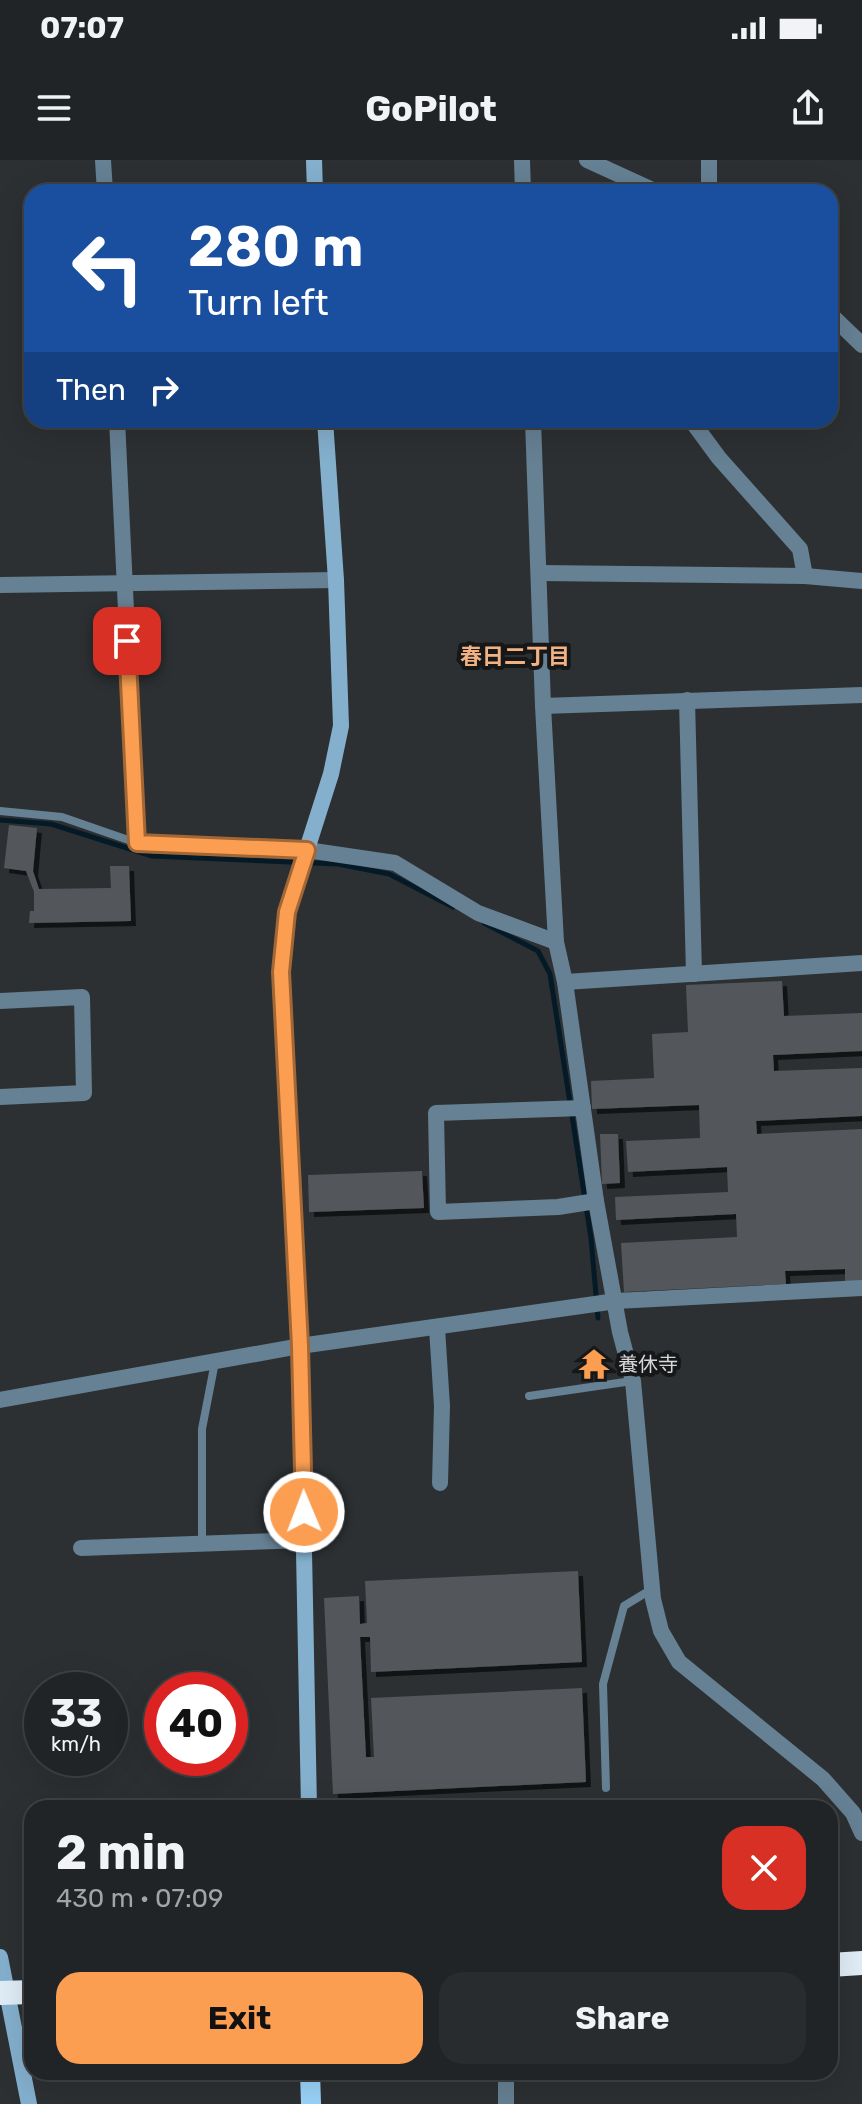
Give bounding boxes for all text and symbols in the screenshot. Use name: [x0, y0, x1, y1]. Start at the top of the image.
text: 07:07: [40, 10, 124, 46]
icon: menu: [32, 86, 76, 130]
icon: share: [786, 86, 830, 130]
text: GoPilot: [365, 87, 497, 130]
text: 280 m: [188, 214, 364, 280]
icon: left: [56, 216, 160, 320]
text: Turn left: [188, 281, 329, 324]
icon: right: [142, 368, 186, 412]
text: Then: [56, 372, 126, 408]
pin: [93, 607, 161, 675]
icon: arrive: [105, 619, 149, 663]
district label: 春日二丁目: [460, 643, 570, 670]
temple icon: 養休寺: [577, 1347, 611, 1381]
place label: 養休寺: [618, 1352, 678, 1376]
position arrow: [262, 1470, 346, 1554]
speed limit sign: 40: [144, 1672, 248, 1776]
text: 33: [50, 1690, 102, 1737]
text: km/h: [51, 1732, 101, 1756]
text: 2 min: [56, 1824, 186, 1881]
button: close: [722, 1826, 806, 1910]
text: 430 m · 07:09: [56, 1883, 224, 1914]
button: Exit: [56, 1972, 423, 2064]
button: Share: [439, 1972, 806, 2064]

